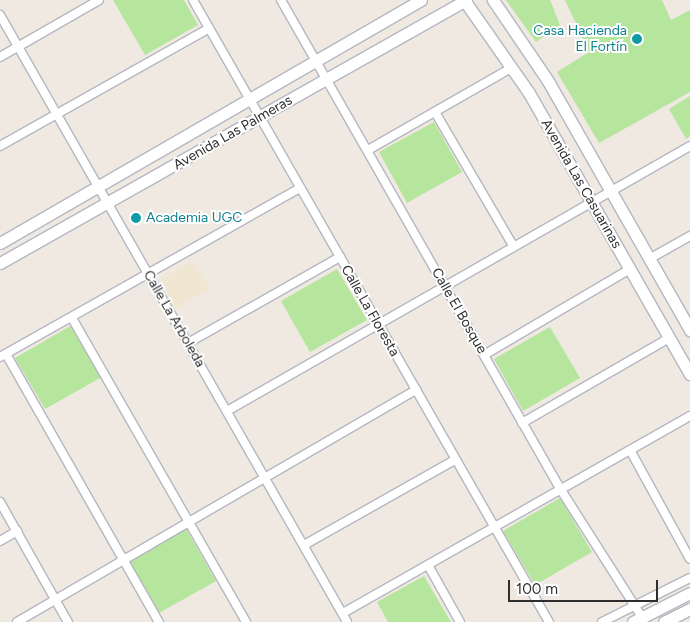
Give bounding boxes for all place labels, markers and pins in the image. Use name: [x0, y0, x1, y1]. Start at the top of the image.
place label: Casa Hacienda El Fortín: [533, 23, 627, 56]
marker: Casa Hacienda El Fortín: [631, 33, 643, 45]
place label: Academia UGC: [146, 210, 242, 226]
marker: Academia UGC: [130, 212, 142, 224]

